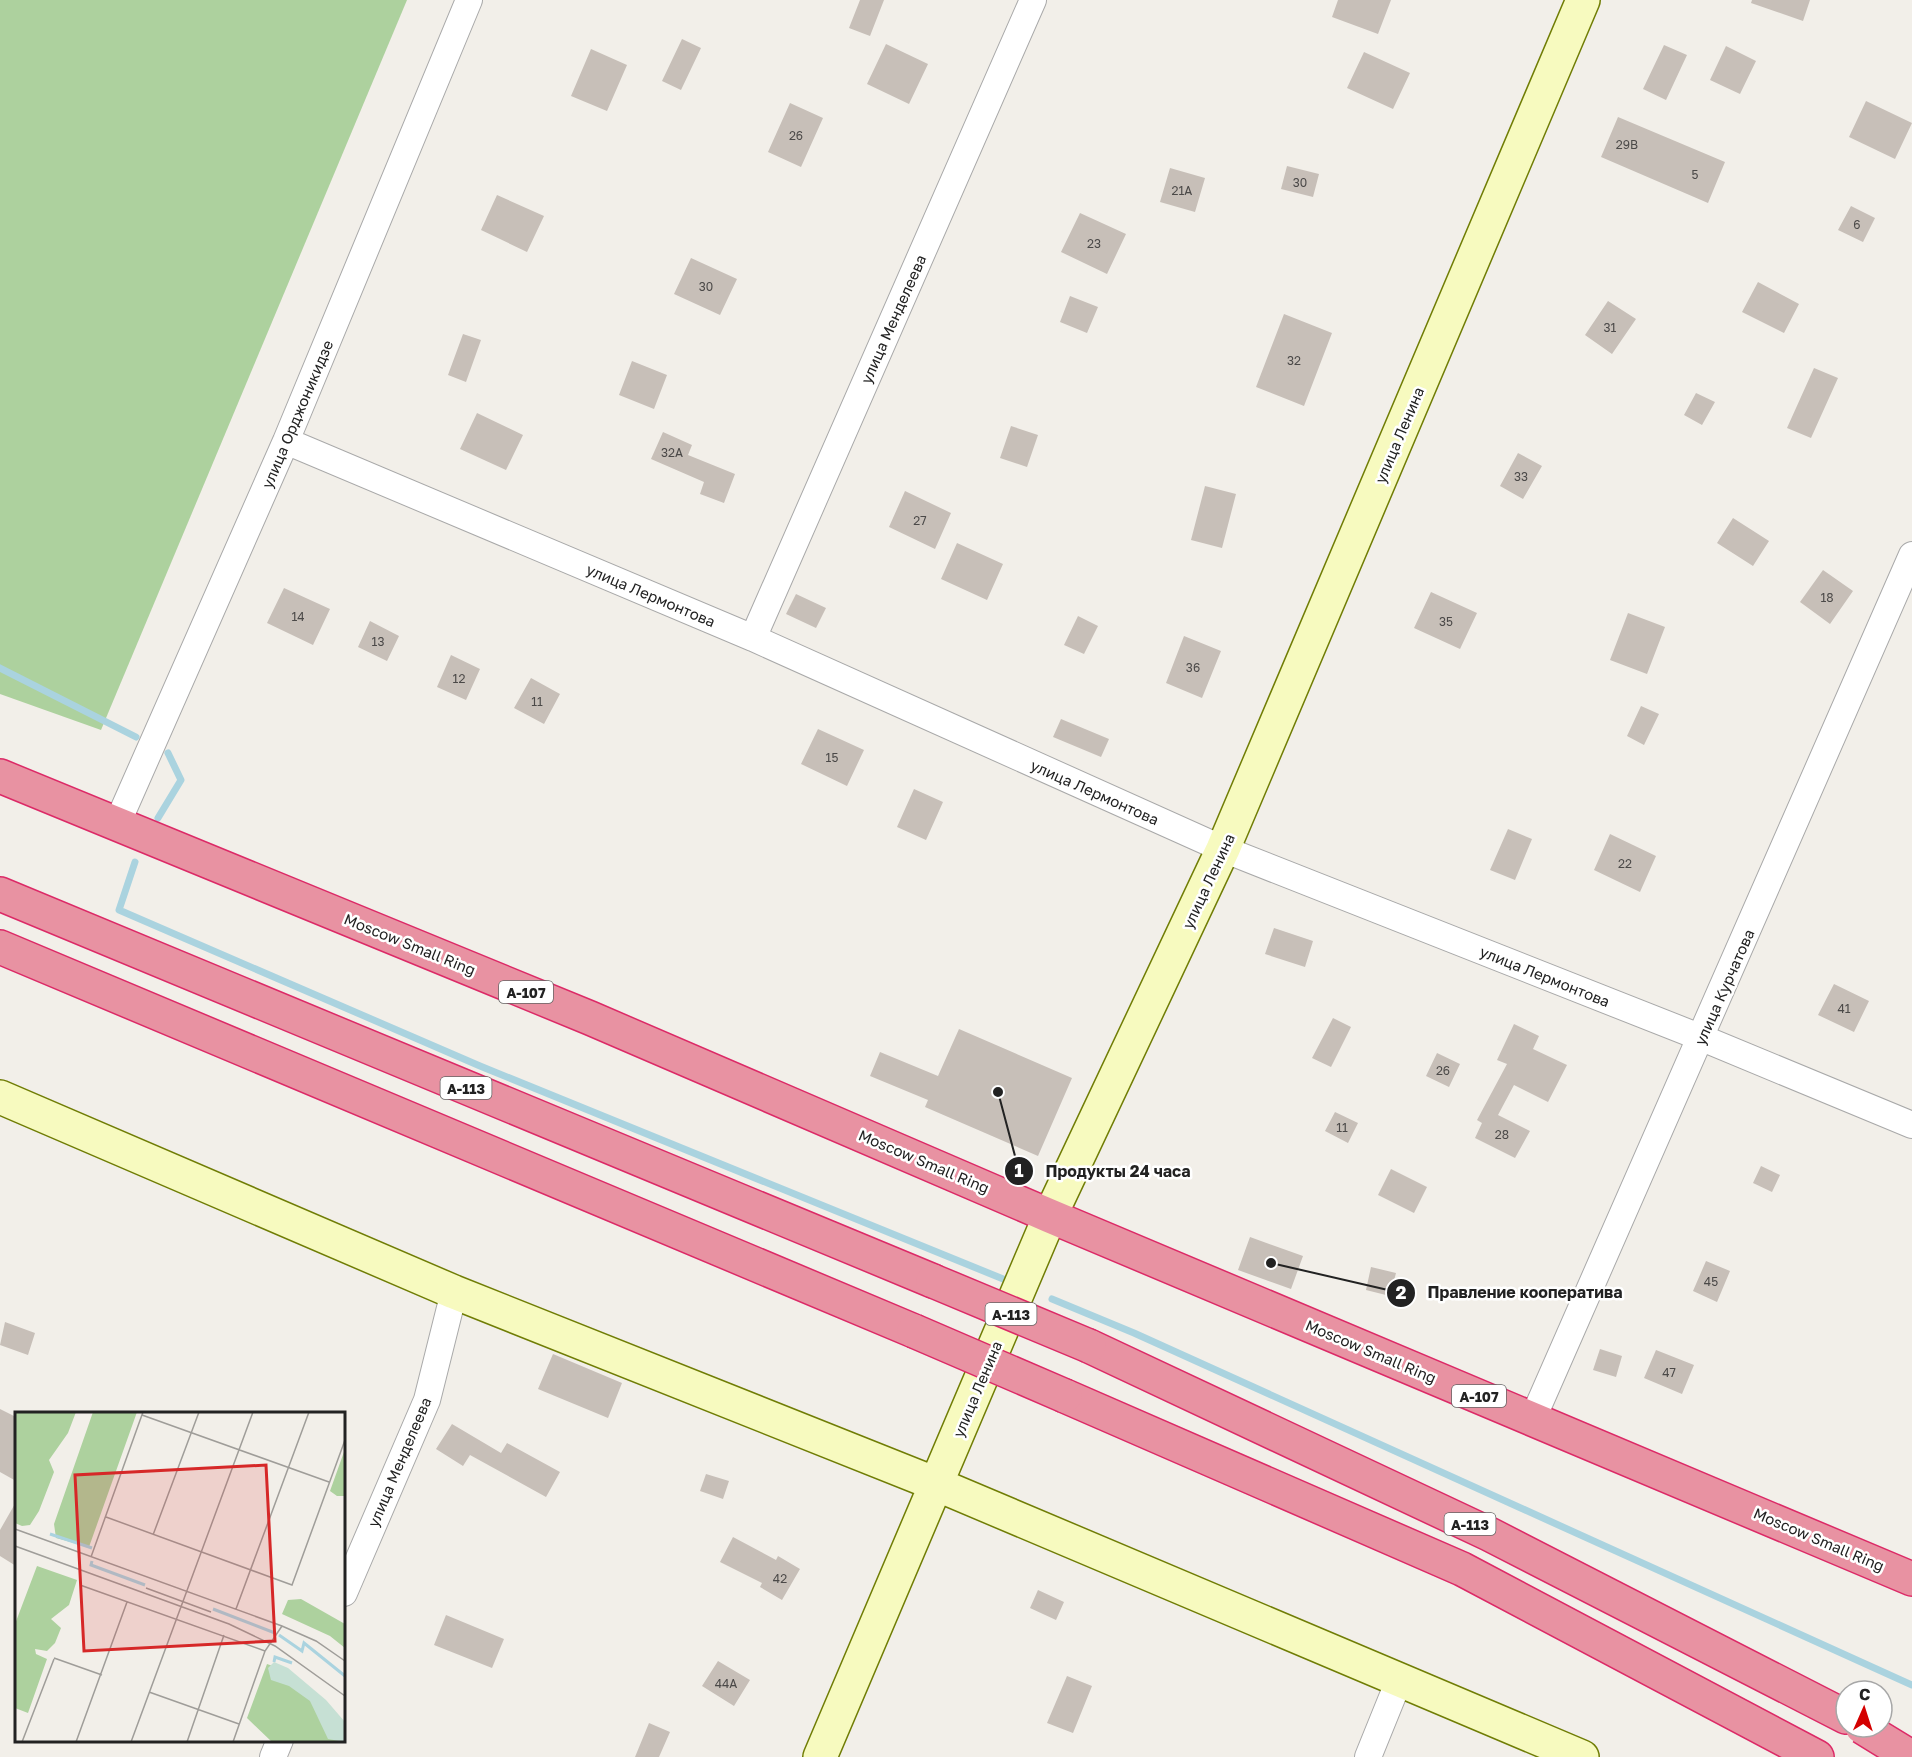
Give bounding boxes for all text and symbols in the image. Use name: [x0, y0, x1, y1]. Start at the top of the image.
house number: 26: [789, 128, 803, 143]
house number: 29В: [1616, 137, 1638, 152]
house number: 5: [1692, 167, 1699, 182]
house number: 30: [1293, 175, 1307, 190]
house number: 21А: [1172, 183, 1192, 198]
house number: 6: [1853, 217, 1861, 232]
house number: 23: [1087, 236, 1101, 251]
street label: улица Менделеева: [856, 252, 930, 386]
house number: 30: [699, 279, 713, 294]
house number: 31: [1604, 320, 1617, 335]
street label: улица Орджоникидзе: [258, 337, 337, 491]
house number: 32: [1287, 353, 1301, 368]
street label: улица Ленина: [1371, 384, 1427, 486]
house number: 32А: [661, 445, 683, 460]
house number: 33: [1514, 469, 1528, 484]
house number: 27: [913, 513, 927, 528]
street label: улица Лермонтова: [584, 560, 718, 630]
house number: 18: [1820, 590, 1834, 605]
house number: 14: [291, 609, 305, 624]
house number: 35: [1439, 614, 1453, 629]
house number: 13: [372, 634, 384, 649]
house number: 36: [1186, 660, 1200, 675]
house number: 12: [453, 671, 465, 686]
house number: 11: [531, 694, 543, 709]
house number: 15: [826, 750, 838, 765]
street label: улица Лермонтова: [1028, 756, 1162, 828]
street label: улица Ленина: [1178, 830, 1238, 932]
house number: 22: [1618, 856, 1632, 871]
street label: Moscow Small Ring: [342, 909, 478, 979]
street label: улица Курчатова: [1690, 926, 1758, 1048]
street label: улица Лермонтова: [1477, 942, 1613, 1010]
road number: А-107: [499, 981, 553, 1003]
house number: 41: [1837, 1001, 1851, 1016]
house number: 26: [1436, 1063, 1450, 1078]
road number: А-113: [440, 1077, 492, 1099]
house number: 11: [1336, 1120, 1348, 1135]
street label: Moscow Small Ring: [856, 1125, 992, 1197]
house number: 28: [1495, 1127, 1509, 1142]
callout: Продукты 24 часа: [1004, 1154, 1203, 1188]
text: 1: [1014, 1159, 1024, 1181]
text: Продукты 24 часа: [1045, 1161, 1191, 1181]
house number: 45: [1704, 1274, 1718, 1289]
callout: Правление кооператива: [1386, 1276, 1635, 1310]
text: 2: [1396, 1281, 1407, 1303]
text: Правление кооператива: [1427, 1282, 1623, 1302]
road number: А-113: [986, 1303, 1036, 1325]
street label: Moscow Small Ring: [1303, 1315, 1439, 1387]
street label: улица Ленина: [949, 1338, 1005, 1440]
house number: 47: [1662, 1365, 1676, 1380]
road number: А-107: [1452, 1385, 1506, 1407]
street label: улица Менделеева: [364, 1394, 434, 1530]
inset map: [15, 1412, 345, 1742]
street label: Moscow Small Ring: [1751, 1503, 1887, 1575]
road number: А-113: [1444, 1513, 1496, 1535]
house number: 42: [773, 1571, 787, 1586]
house number: 44А: [715, 1676, 737, 1691]
north arrow: [1834, 1679, 1894, 1739]
text: С: [1859, 1684, 1871, 1704]

